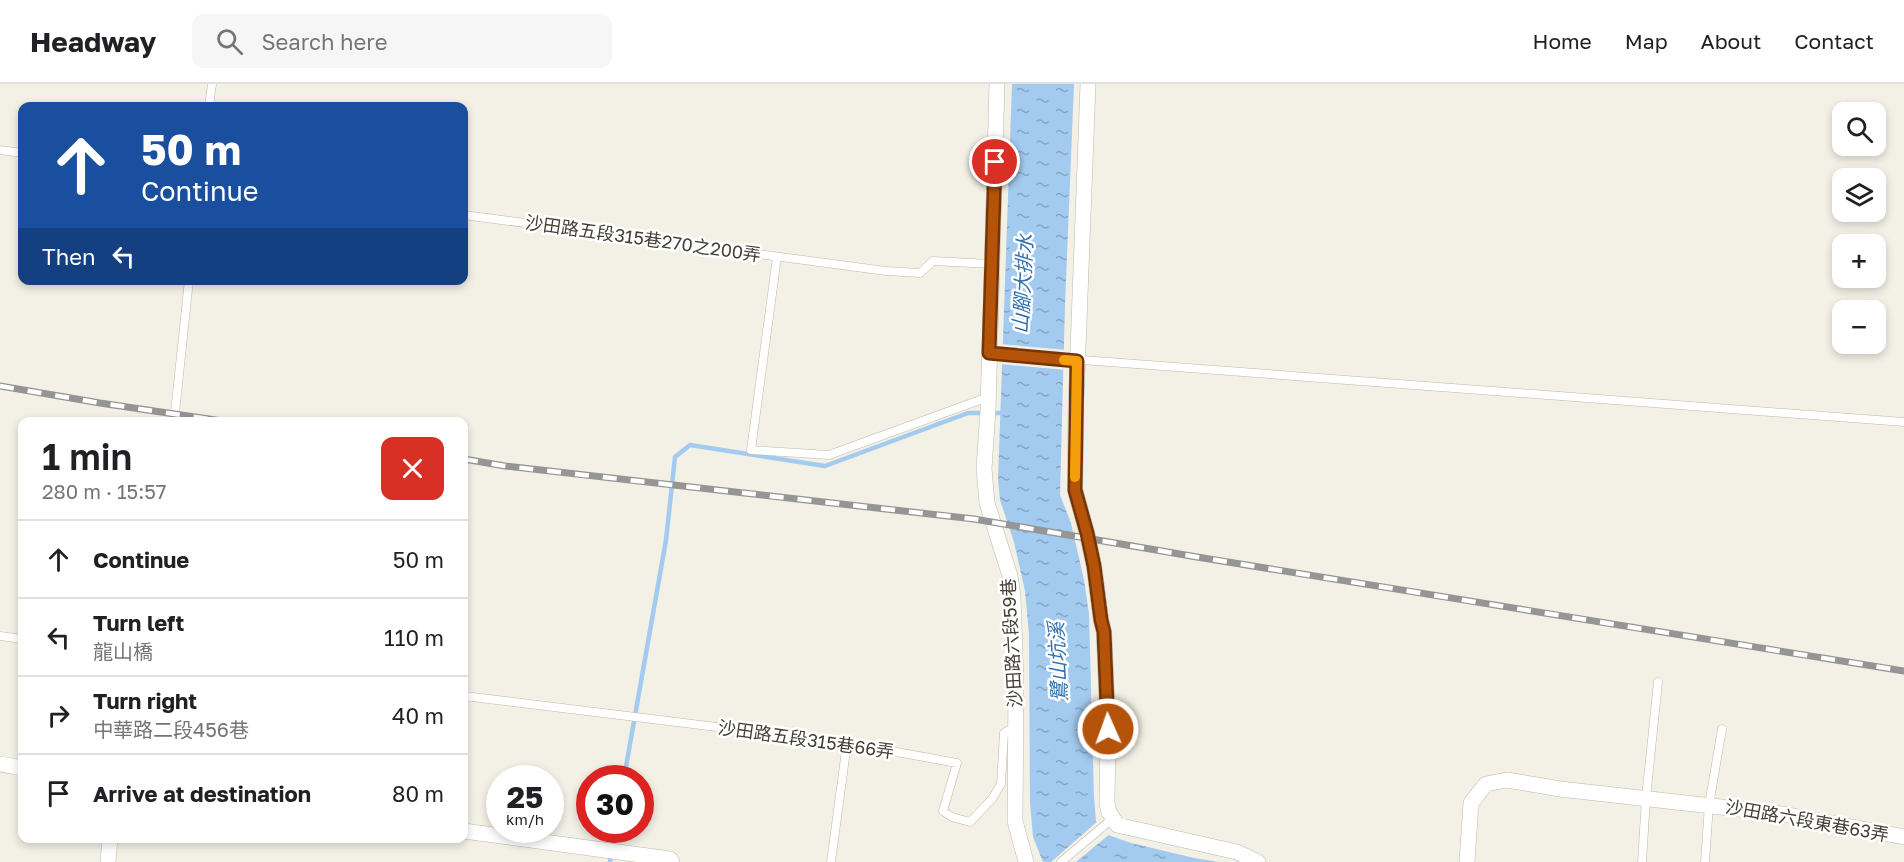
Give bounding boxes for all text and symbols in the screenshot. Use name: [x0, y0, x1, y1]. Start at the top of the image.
search box: [192, 14, 612, 68]
text: Headway: [30, 25, 156, 58]
icon: search: [213, 25, 246, 58]
text: Search here: [261, 28, 387, 55]
text: Home: [1532, 28, 1592, 54]
text: Map: [1625, 28, 1668, 54]
text: About: [1701, 28, 1761, 54]
text: Contact: [1794, 28, 1874, 54]
map controls: [1832, 102, 1886, 354]
button: search: [1832, 102, 1886, 156]
text: 50 m: [141, 124, 241, 174]
icon: ahead: [42, 126, 120, 204]
pin: [969, 136, 1020, 187]
icon: arrive: [978, 145, 1011, 178]
button: layers: [1832, 168, 1886, 222]
text: Continue: [141, 175, 259, 207]
street label: 沙田路五段315巷270之200弄: [524, 211, 762, 265]
water label: 山腳大排水: [1007, 232, 1037, 335]
button: +: [1832, 234, 1886, 288]
icon: left: [107, 240, 140, 273]
text: Then: [42, 243, 95, 270]
button: −: [1832, 300, 1886, 354]
text: 1 min: [42, 435, 132, 478]
button: close: [381, 437, 444, 500]
text: 280 m · 15:57: [42, 479, 166, 503]
icon: ahead: [42, 543, 75, 576]
text: Continue: [93, 546, 189, 573]
text: 50 m: [393, 546, 444, 573]
street label: 沙田路六段59巷: [997, 578, 1025, 708]
text: Turn left: [93, 609, 184, 636]
water label: 鷺山坑溪: [1043, 618, 1071, 703]
icon: left: [42, 621, 75, 654]
text: 110 m: [384, 624, 444, 651]
text: 龍山橋: [93, 639, 153, 663]
text: Turn right: [93, 687, 197, 714]
position arrow: [1076, 697, 1140, 761]
icon: right: [42, 699, 75, 732]
text: 40 m: [392, 702, 444, 729]
street label: 沙田路五段315巷66弄: [717, 716, 896, 762]
text: 中華路二段456巷: [93, 717, 249, 741]
speed limit sign: 30: [576, 765, 654, 843]
icon: arrive: [42, 777, 75, 810]
text: 25: [507, 779, 543, 815]
text: Arrive at destination: [93, 780, 311, 807]
text: 80 m: [392, 780, 444, 807]
street label: 沙田路六段東巷63弄: [1724, 795, 1891, 845]
text: km/h: [506, 810, 544, 828]

